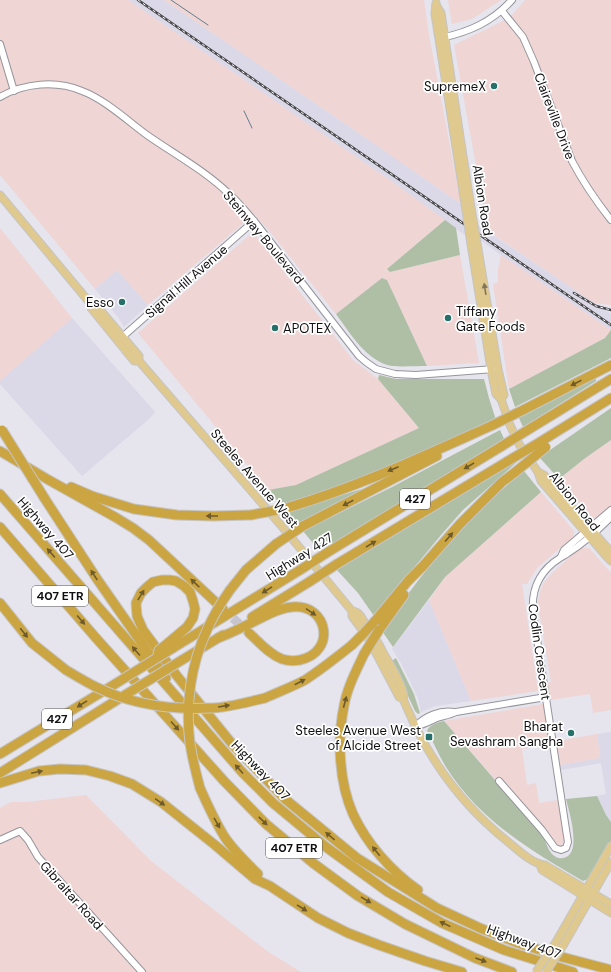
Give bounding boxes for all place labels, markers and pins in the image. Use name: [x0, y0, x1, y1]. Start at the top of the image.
place label: SupremeX: [424, 78, 486, 95]
marker: SupremeX: [489, 81, 499, 91]
place label: Esso: [86, 294, 114, 311]
marker: Esso: [117, 297, 127, 307]
place label: Tiffany Gate Foods: [456, 303, 525, 335]
marker: Tiffany Gate Foods: [443, 313, 453, 323]
place label: APOTEX: [283, 320, 331, 337]
marker: APOTEX: [270, 323, 280, 333]
place label: Bharat Sevashram Sangha: [450, 718, 563, 750]
place label: Steeles Avenue West of Alcide Street: [295, 722, 421, 754]
marker: Bharat Sevashram Sangha: [566, 728, 576, 738]
marker: Steeles Avenue West of Alcide Street: [424, 732, 434, 742]

